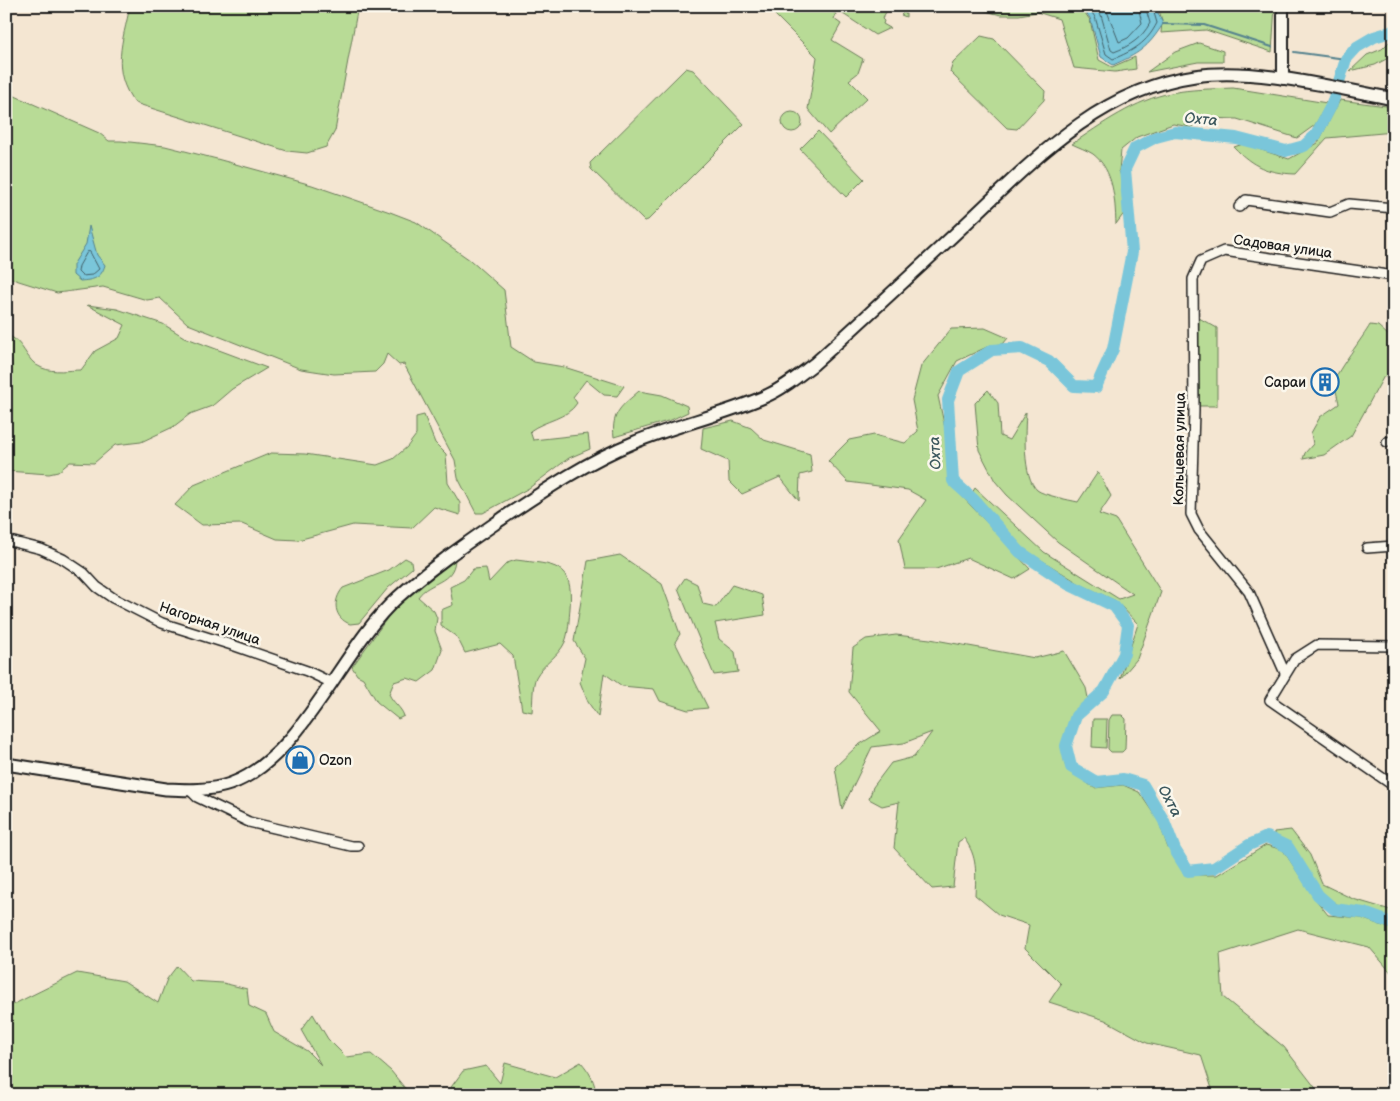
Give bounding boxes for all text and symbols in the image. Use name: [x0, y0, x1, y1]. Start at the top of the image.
water label: Охта: [1183, 109, 1219, 130]
street label: Садовая улица: [1232, 231, 1334, 262]
building icon: Сараи: [1310, 367, 1340, 397]
place label: Сараи: [1264, 374, 1306, 391]
street label: Кольцевая улица: [1170, 392, 1189, 506]
water label: Охта: [925, 436, 946, 470]
street label: Нагорная улица: [157, 598, 263, 649]
shop icon: Ozon: [285, 745, 315, 775]
place label: Ozon: [319, 752, 352, 769]
water label: Охта: [1153, 782, 1186, 821]

